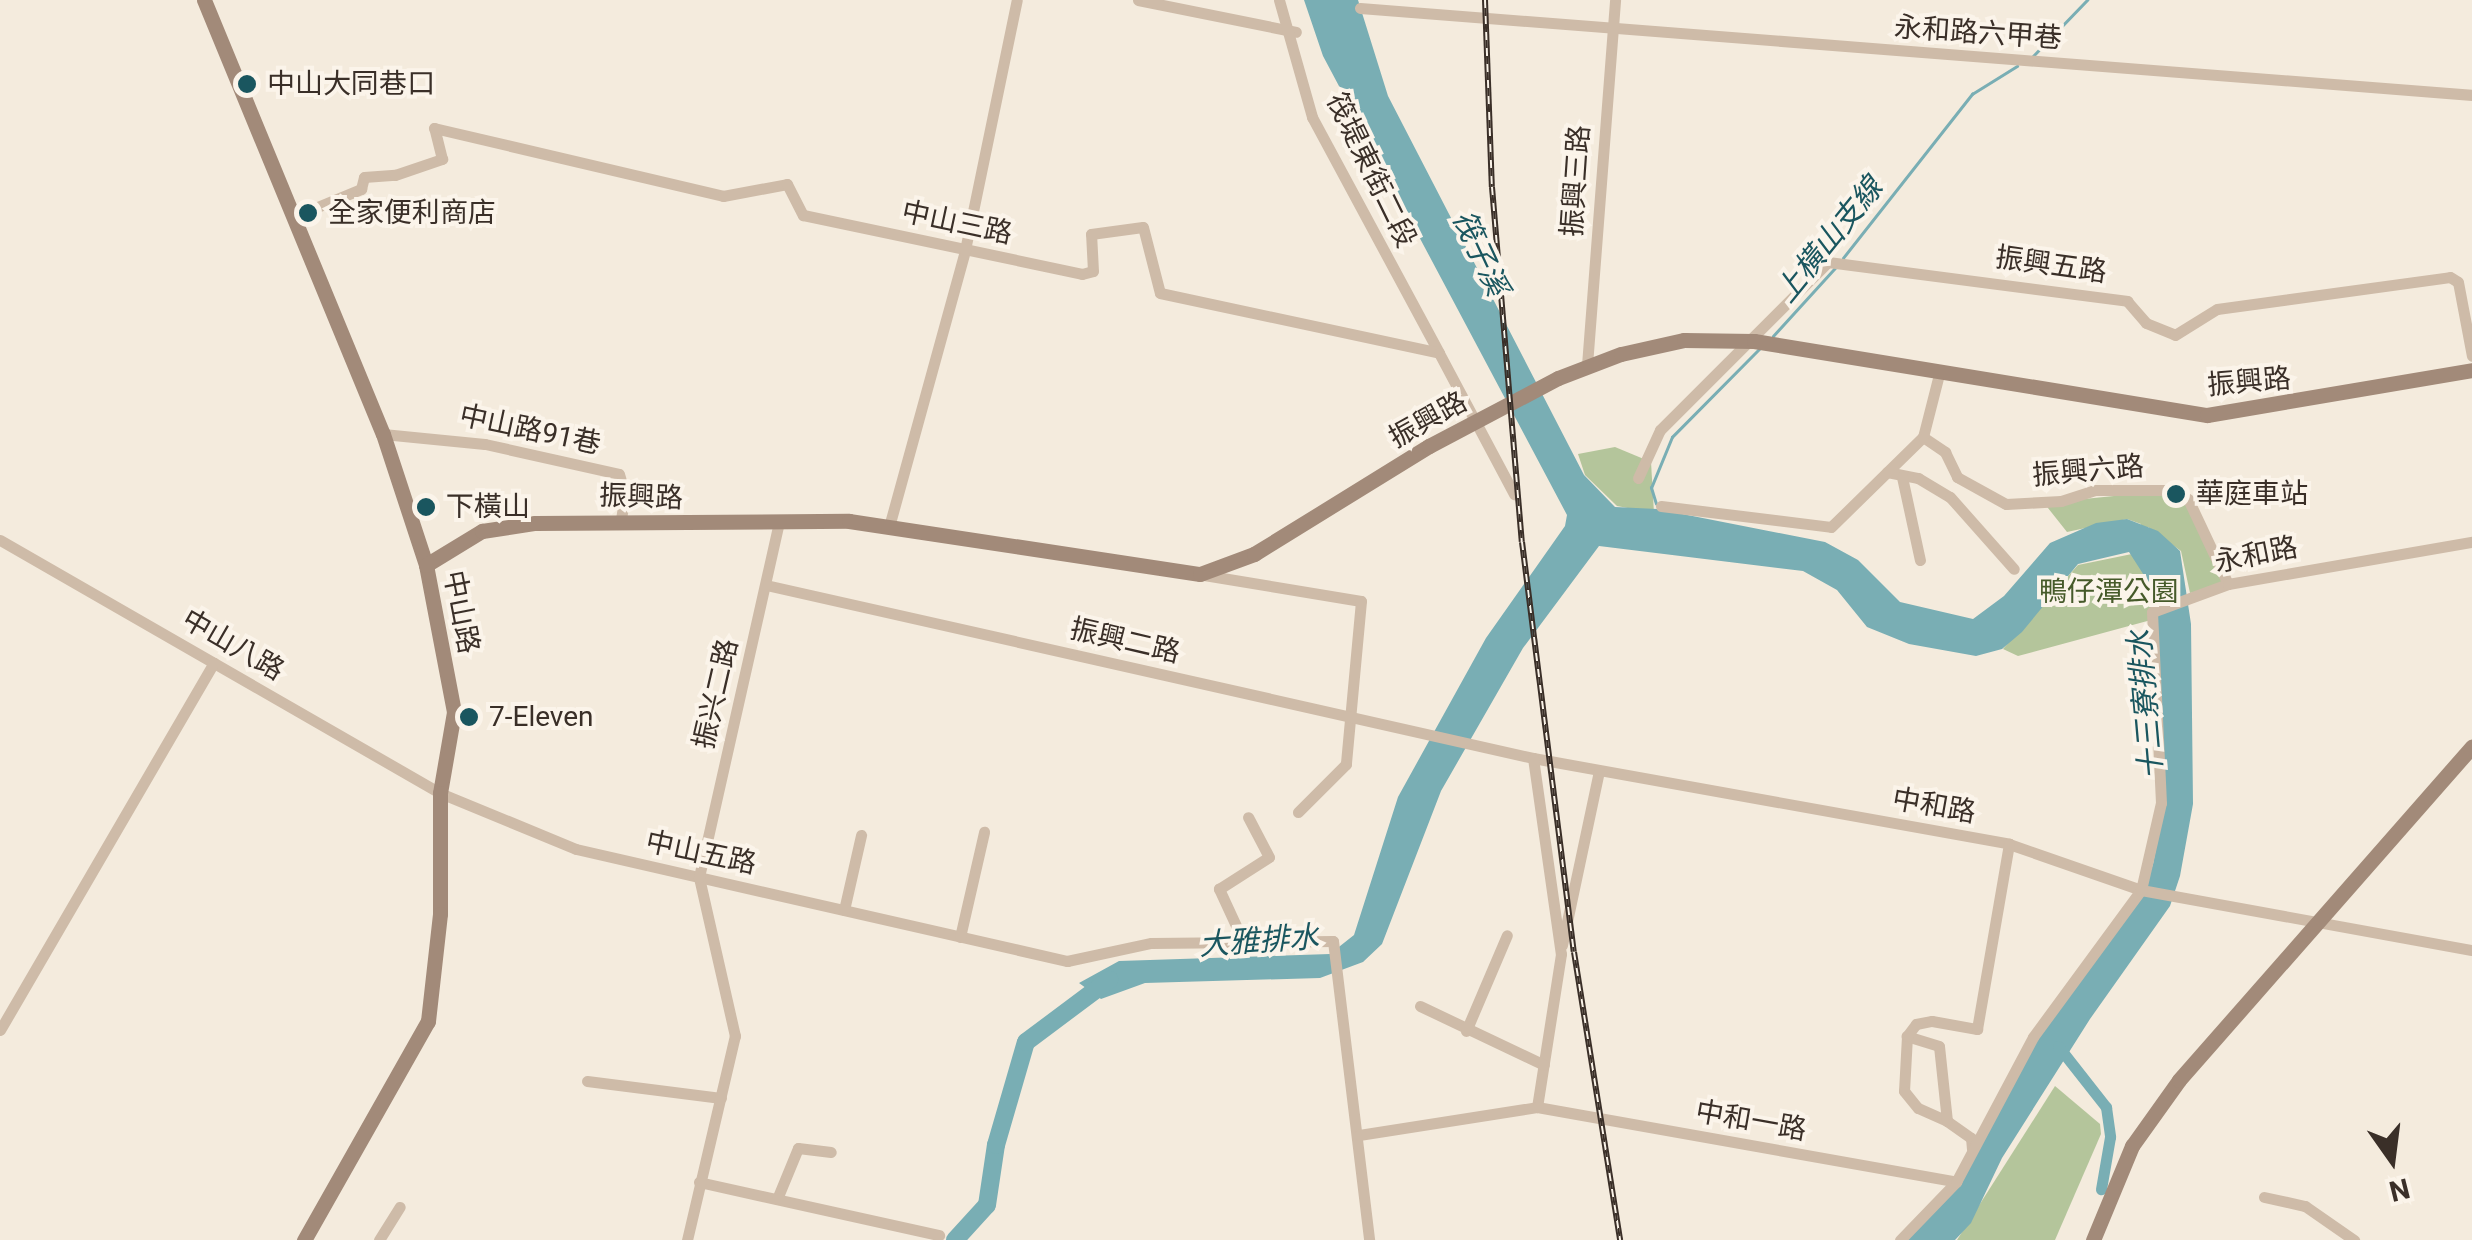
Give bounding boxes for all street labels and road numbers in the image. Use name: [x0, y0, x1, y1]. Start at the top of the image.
street label: 永和路六甲巷: [1893, 10, 2063, 56]
street label: 筏堤東街二段: [1319, 87, 1423, 253]
street label: 振興三路: [1555, 124, 1597, 238]
street label: 中山三路: [899, 195, 1015, 251]
street label: 振興五路: [1993, 241, 2109, 289]
street label: 振興路: [2206, 362, 2292, 402]
street label: 振興路: [1383, 385, 1473, 455]
street label: 中山路91巷: [456, 399, 604, 461]
street label: 振興六路: [2031, 449, 2145, 493]
street label: 振興路: [598, 479, 684, 515]
street label: 永和路: [2212, 530, 2300, 580]
street label: 中山路: [436, 568, 486, 656]
street label: 中山八路: [176, 602, 290, 688]
street label: 振興二路: [1067, 612, 1183, 670]
street label: 振兴二路: [687, 636, 745, 752]
street label: 中和路: [1890, 782, 1978, 830]
street label: 中山五路: [643, 825, 759, 881]
street label: 中和一路: [1693, 1095, 1809, 1147]

